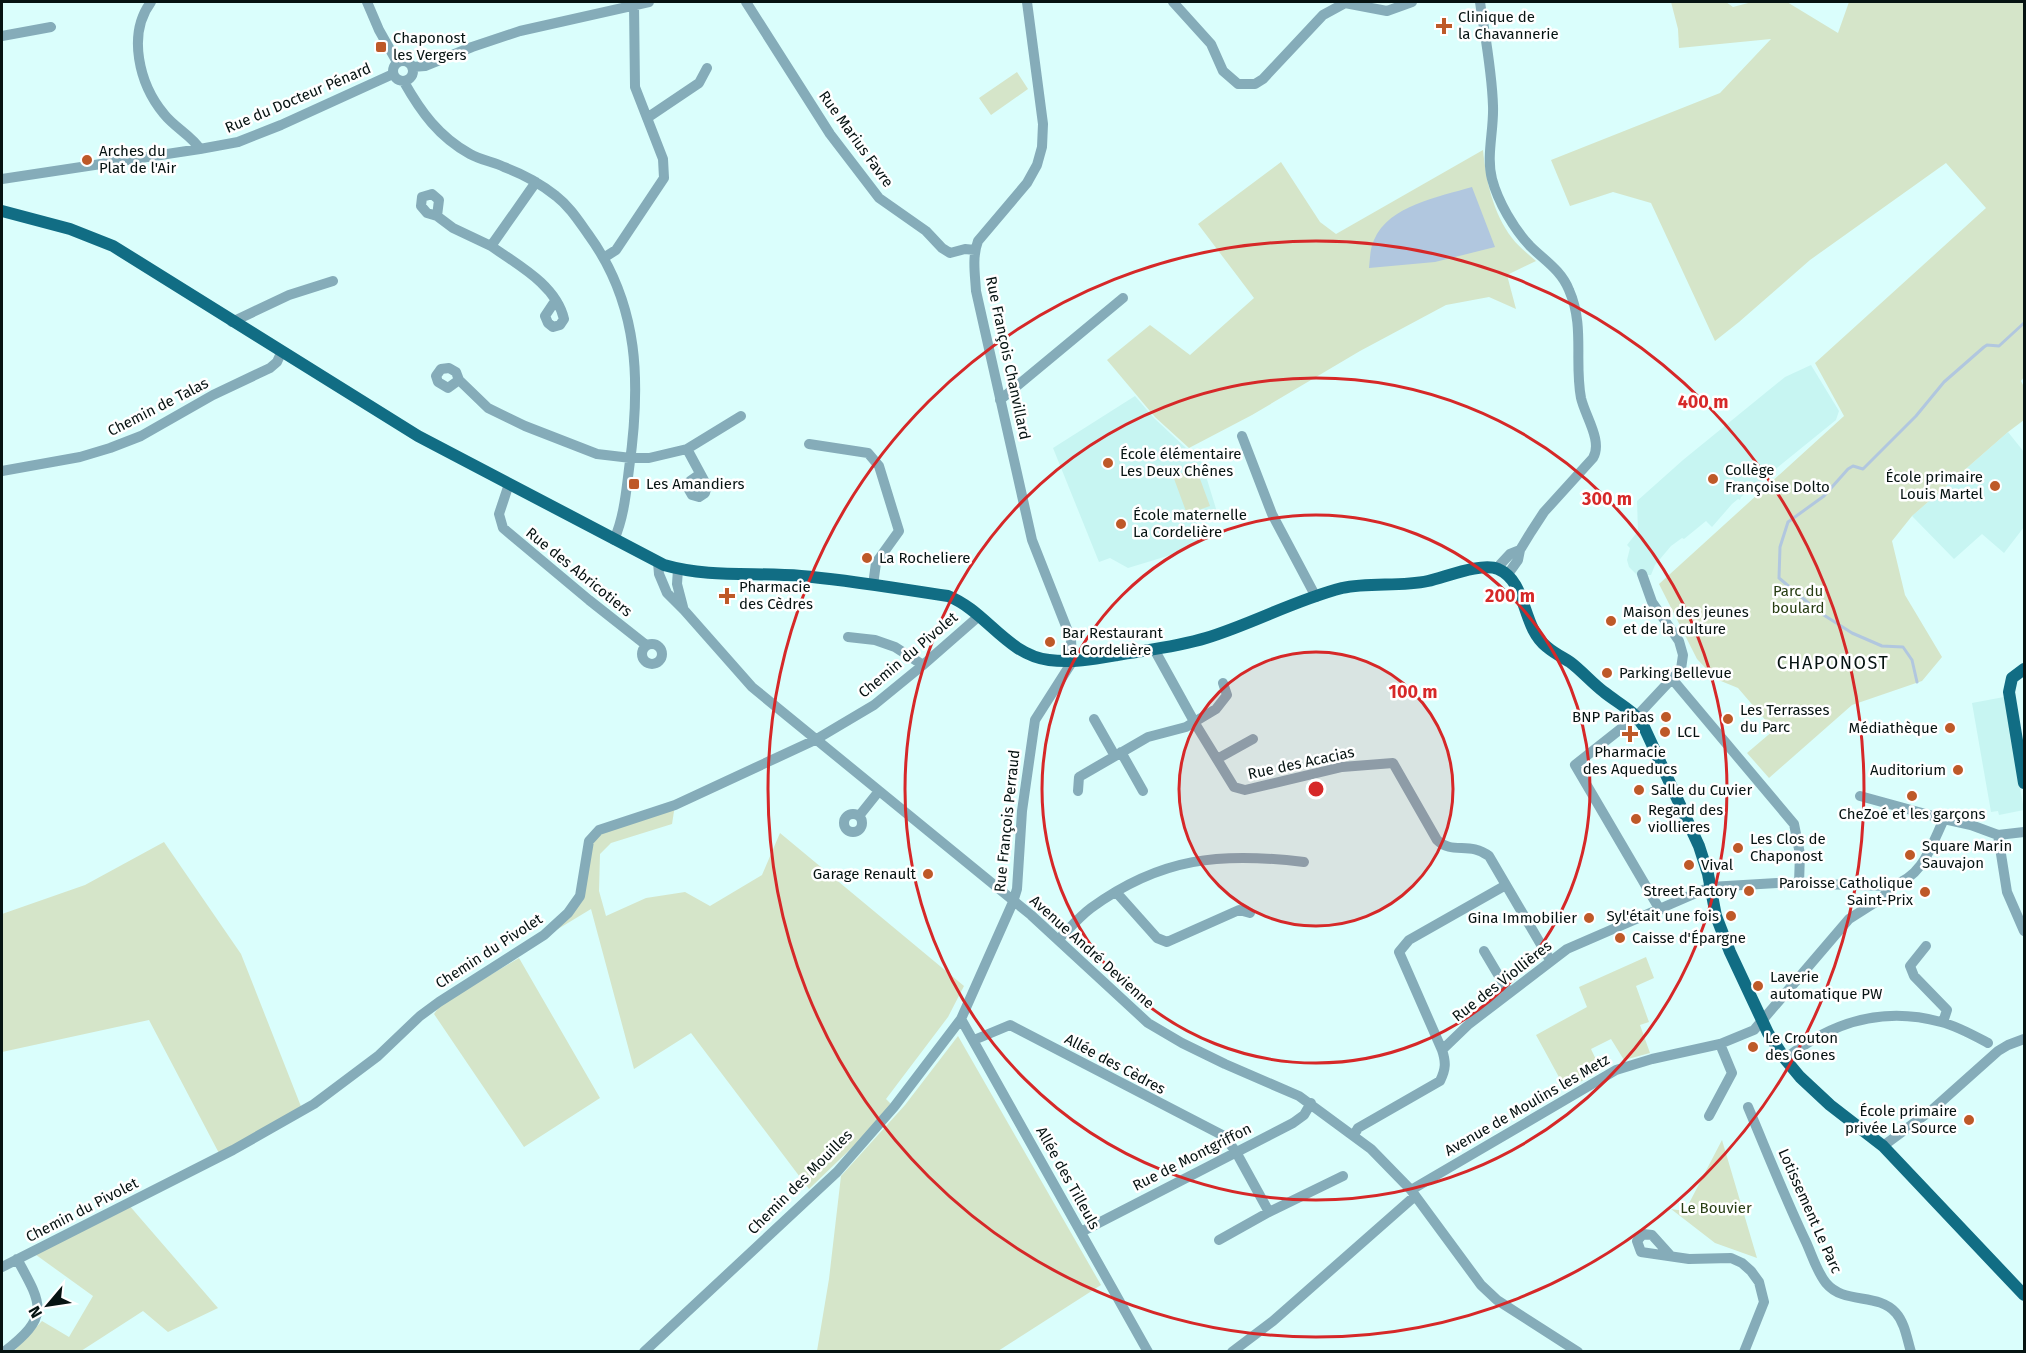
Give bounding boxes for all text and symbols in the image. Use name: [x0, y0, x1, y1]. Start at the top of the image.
place label: Clinique de la Chavannerie: [1458, 8, 1559, 43]
marker: Clinique de la Chavannerie: [1435, 17, 1453, 35]
place label: Chaponost les Vergers: [393, 29, 467, 64]
marker: Chaponost les Vergers: [374, 40, 388, 54]
street label: Rue du Docteur Pénard: [222, 59, 374, 137]
street label: Rue Marius Favre: [815, 87, 897, 191]
place label: Arches du Plat de l'Air: [99, 142, 176, 177]
marker: Arches du Plat de l'Air: [80, 153, 94, 167]
street label: Rue François Chanvillard: [982, 275, 1034, 441]
street label: Chemin de Talas: [105, 374, 211, 440]
text: 400 m: [1678, 391, 1728, 413]
place label: École élémentaire Les Deux Chênes: [1120, 445, 1242, 480]
marker: École élémentaire Les Deux Chênes: [1101, 456, 1115, 470]
place label: Collège Françoise Dolto: [1725, 461, 1830, 496]
place label: École primaire Louis Martel: [1885, 468, 1984, 503]
marker: Collège Françoise Dolto: [1706, 472, 1720, 486]
place label: Les Amandiers: [646, 475, 745, 493]
marker: Les Amandiers: [627, 477, 641, 491]
marker: École primaire Louis Martel: [1988, 479, 2002, 493]
text: 300 m: [1581, 488, 1632, 510]
place label: École maternelle La Cordelière: [1133, 506, 1247, 541]
marker: École maternelle La Cordelière: [1114, 517, 1128, 531]
street label: Rue des Abricotiers: [522, 524, 636, 620]
place label: La Rocheliere: [879, 549, 971, 567]
marker: La Rocheliere: [860, 551, 874, 565]
place label: Pharmacie des Cèdres: [739, 578, 813, 613]
park label: Parc du boulard: [1771, 582, 1825, 617]
text: 200 m: [1485, 585, 1535, 607]
marker: Pharmacie des Cèdres: [720, 589, 734, 603]
place label: Maison des jeunes et de la culture: [1623, 603, 1749, 638]
street label: Chemin du Pivolet: [855, 608, 962, 702]
marker: Maison des jeunes et de la culture: [1604, 614, 1618, 628]
place label: Bar Restaurant La Cordelière: [1062, 624, 1163, 659]
marker: Bar Restaurant La Cordelière: [1043, 635, 1057, 649]
district label: CHAPONOST: [1777, 652, 1889, 674]
place label: Parking Bellevue: [1619, 664, 1732, 682]
marker: Parking Bellevue: [1600, 666, 1614, 680]
text: 100 m: [1389, 681, 1437, 703]
place label: Les Terrasses du Parc: [1740, 701, 1829, 736]
place label: BNP Paribas: [1572, 708, 1654, 726]
marker: BNP Paribas: [1659, 710, 1673, 724]
marker: Les Terrasses du Parc: [1721, 712, 1735, 726]
place label: Médiathèque: [1849, 719, 1938, 737]
marker: Médiathèque: [1943, 721, 1957, 735]
place label: LCL: [1677, 723, 1700, 741]
marker: LCL: [1658, 725, 1672, 739]
marker: Pharmacie des Aqueducs: [1623, 727, 1637, 741]
street label: Rue des Acacias: [1246, 743, 1356, 783]
place label: Pharmacie des Aqueducs: [1583, 743, 1677, 778]
street label: Rue François Perraud: [991, 749, 1023, 893]
place label: Auditorium: [1870, 761, 1946, 779]
marker: Auditorium: [1951, 763, 1965, 777]
centre of rings: [1306, 779, 1326, 799]
place label: Salle du Cuvier: [1651, 781, 1752, 799]
marker: Salle du Cuvier: [1632, 783, 1646, 797]
marker: CheZoé et les garçons: [1905, 789, 1919, 803]
place label: Regard des viollieres: [1648, 801, 1723, 836]
place label: CheZoé et les garçons: [1838, 805, 1986, 823]
marker: Regard des viollieres: [1629, 812, 1643, 826]
place label: Les Clos de Chaponost: [1750, 830, 1826, 865]
place label: Square Marin Sauvajon: [1922, 837, 2012, 872]
marker: Les Clos de Chaponost: [1731, 841, 1745, 855]
marker: Square Marin Sauvajon: [1903, 848, 1917, 862]
place label: Vival: [1701, 856, 1734, 874]
marker: Vival: [1682, 858, 1696, 872]
place label: Garage Renault: [813, 865, 917, 883]
marker: Garage Renault: [921, 867, 935, 881]
place label: Paroisse Catholique Saint-Prix: [1779, 874, 1914, 909]
place label: Street Factory: [1643, 882, 1738, 900]
marker: Street Factory: [1742, 884, 1756, 898]
marker: Paroisse Catholique Saint-Prix: [1918, 885, 1932, 899]
street label: Avenue André Devienne: [1026, 891, 1158, 1013]
place label: Syl'était une fois: [1606, 907, 1719, 925]
street label: Chemin du Pivolet: [432, 909, 546, 992]
place label: Gina Immobilier: [1468, 909, 1577, 927]
marker: Syl'était une fois: [1724, 909, 1738, 923]
marker: Gina Immobilier: [1582, 911, 1596, 925]
place label: Caisse d'Épargne: [1632, 929, 1746, 947]
marker: Caisse d'Épargne: [1613, 931, 1627, 945]
street label: Rue des Viollières: [1449, 937, 1555, 1025]
place label: Laverie automatique PW: [1770, 968, 1883, 1003]
marker: Laverie automatique PW: [1751, 979, 1765, 993]
place label: Le Crouton des Gones: [1765, 1029, 1838, 1064]
street label: Allée des Cèdres: [1062, 1030, 1168, 1098]
marker: Le Crouton des Gones: [1746, 1040, 1760, 1054]
street label: Avenue de Moulins les Metz: [1441, 1050, 1613, 1160]
place label: École primaire privée La Source: [1845, 1102, 1957, 1137]
marker: École primaire privée La Source: [1962, 1113, 1976, 1127]
street label: Rue de Montgriffon: [1130, 1119, 1254, 1195]
street label: Allée des Tilleuls: [1032, 1123, 1104, 1233]
street label: Chemin des Mouilles: [744, 1126, 856, 1238]
street label: Lotissement Le Parc: [1774, 1146, 1846, 1276]
street label: Chemin du Pivolet: [23, 1174, 142, 1246]
park label: Le Bouvier: [1680, 1199, 1752, 1217]
north arrow: [18, 1275, 78, 1335]
text: N: [24, 1303, 46, 1321]

